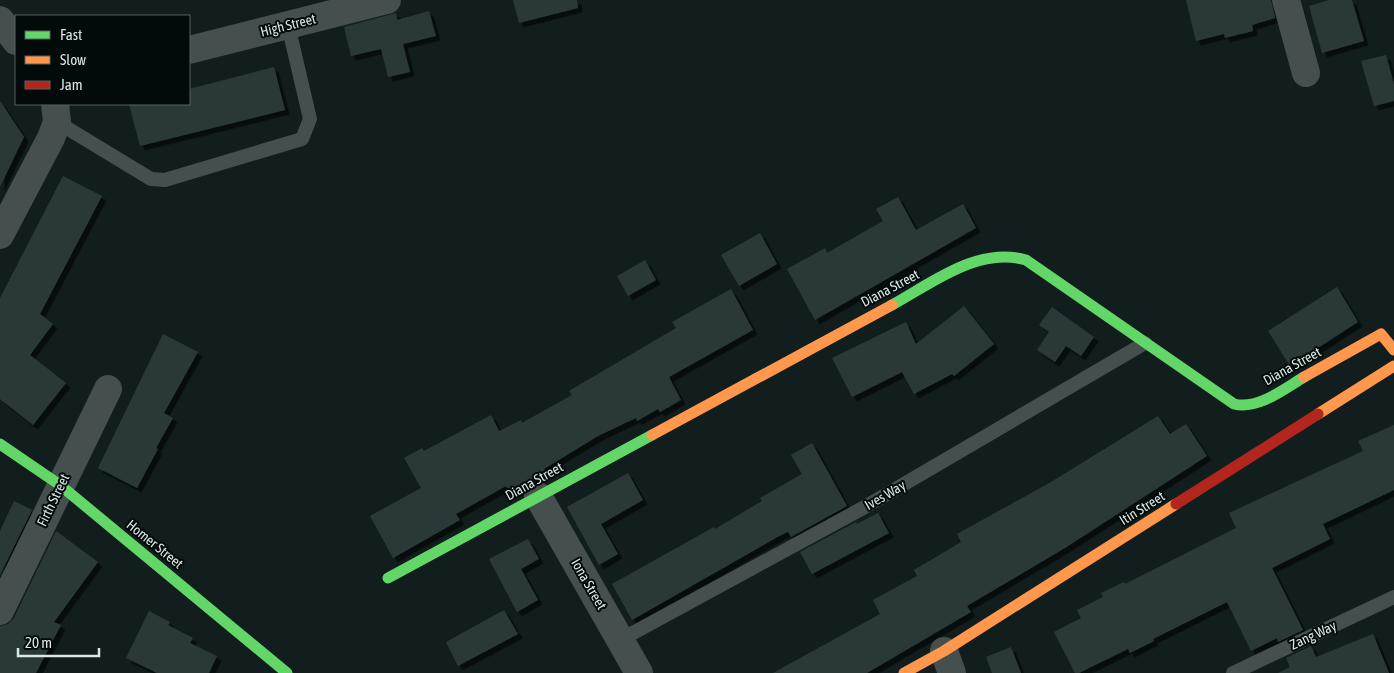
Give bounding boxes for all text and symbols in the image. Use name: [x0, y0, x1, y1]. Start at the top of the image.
street label: High Street: [259, 10, 317, 40]
legend: [15, 15, 190, 105]
text: Fast: [60, 26, 82, 43]
text: Slow: [60, 51, 86, 68]
text: Jam: [60, 76, 83, 93]
street label: Diana Street: [858, 266, 922, 310]
street label: Diana Street: [1260, 344, 1324, 388]
street label: Diana Street: [502, 459, 566, 503]
street label: Firth Street: [33, 471, 73, 529]
street label: Ives Way: [862, 477, 908, 513]
street label: Itin Street: [1116, 488, 1168, 528]
street label: Homer Street: [124, 516, 186, 572]
street label: Iona Street: [568, 556, 610, 612]
street label: Zang Way: [1287, 617, 1339, 653]
scale bar: [18, 626, 99, 658]
text: 20 m: [25, 634, 52, 651]

